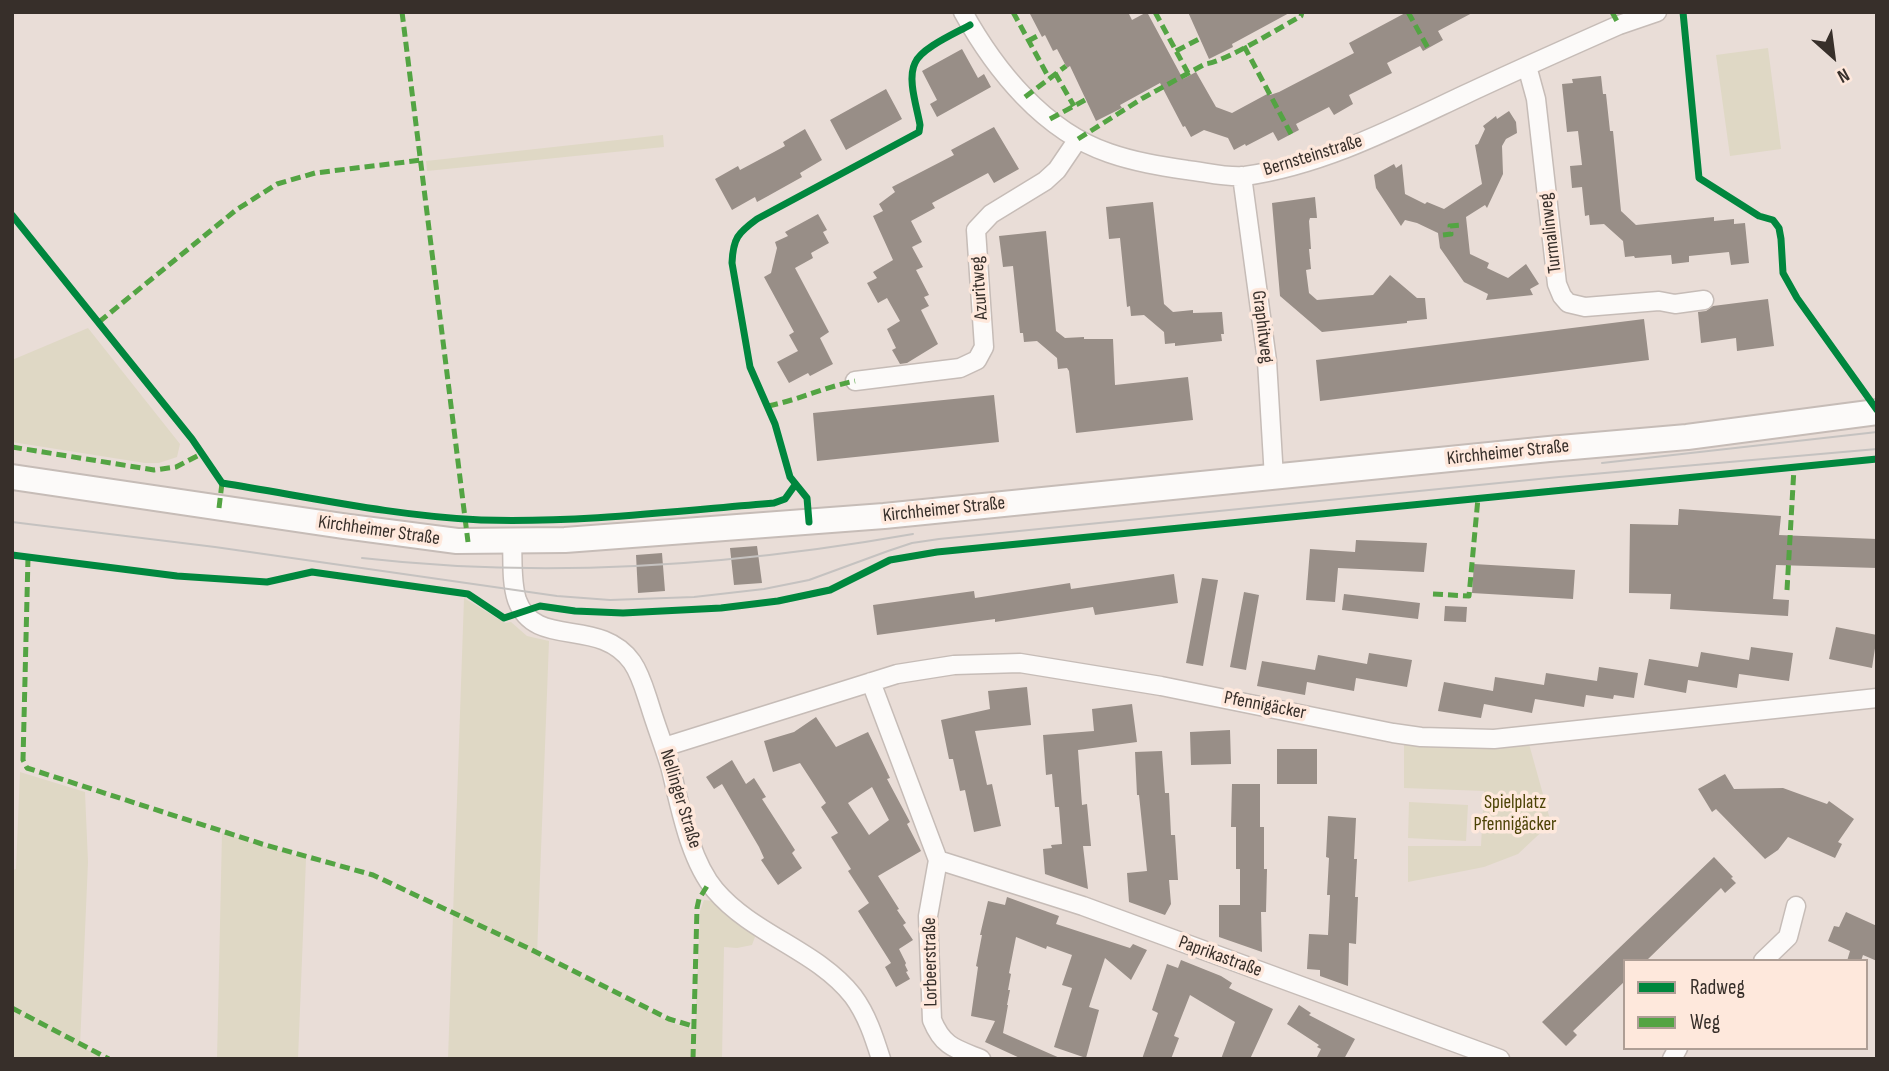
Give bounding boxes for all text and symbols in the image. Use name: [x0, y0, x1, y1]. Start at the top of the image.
north arrow: [1798, 21, 1868, 91]
text: N: [1833, 62, 1853, 88]
street label: Bernsteinstraße: [1261, 130, 1365, 182]
street label: Turmalinweg: [1535, 192, 1567, 274]
street label: Azuritweg: [966, 255, 994, 321]
street label: Graphitweg: [1246, 289, 1278, 365]
street label: Kirchheimer Straße: [1446, 435, 1570, 471]
street label: Kirchheimer Straße: [882, 492, 1006, 528]
street label: Kirchheimer Straße: [317, 511, 441, 551]
street label: Pfennigäcker: [1222, 687, 1308, 725]
street label: Nellinger Straße: [654, 747, 706, 851]
park label: Spielplatz Pfennigäcker: [1474, 792, 1556, 836]
street label: Lorbeerstraße: [919, 917, 943, 1007]
street label: Paprikastraße: [1175, 931, 1265, 983]
legend: [1623, 959, 1868, 1050]
text: Radweg: [1690, 975, 1745, 1000]
text: Weg: [1690, 1010, 1720, 1035]

